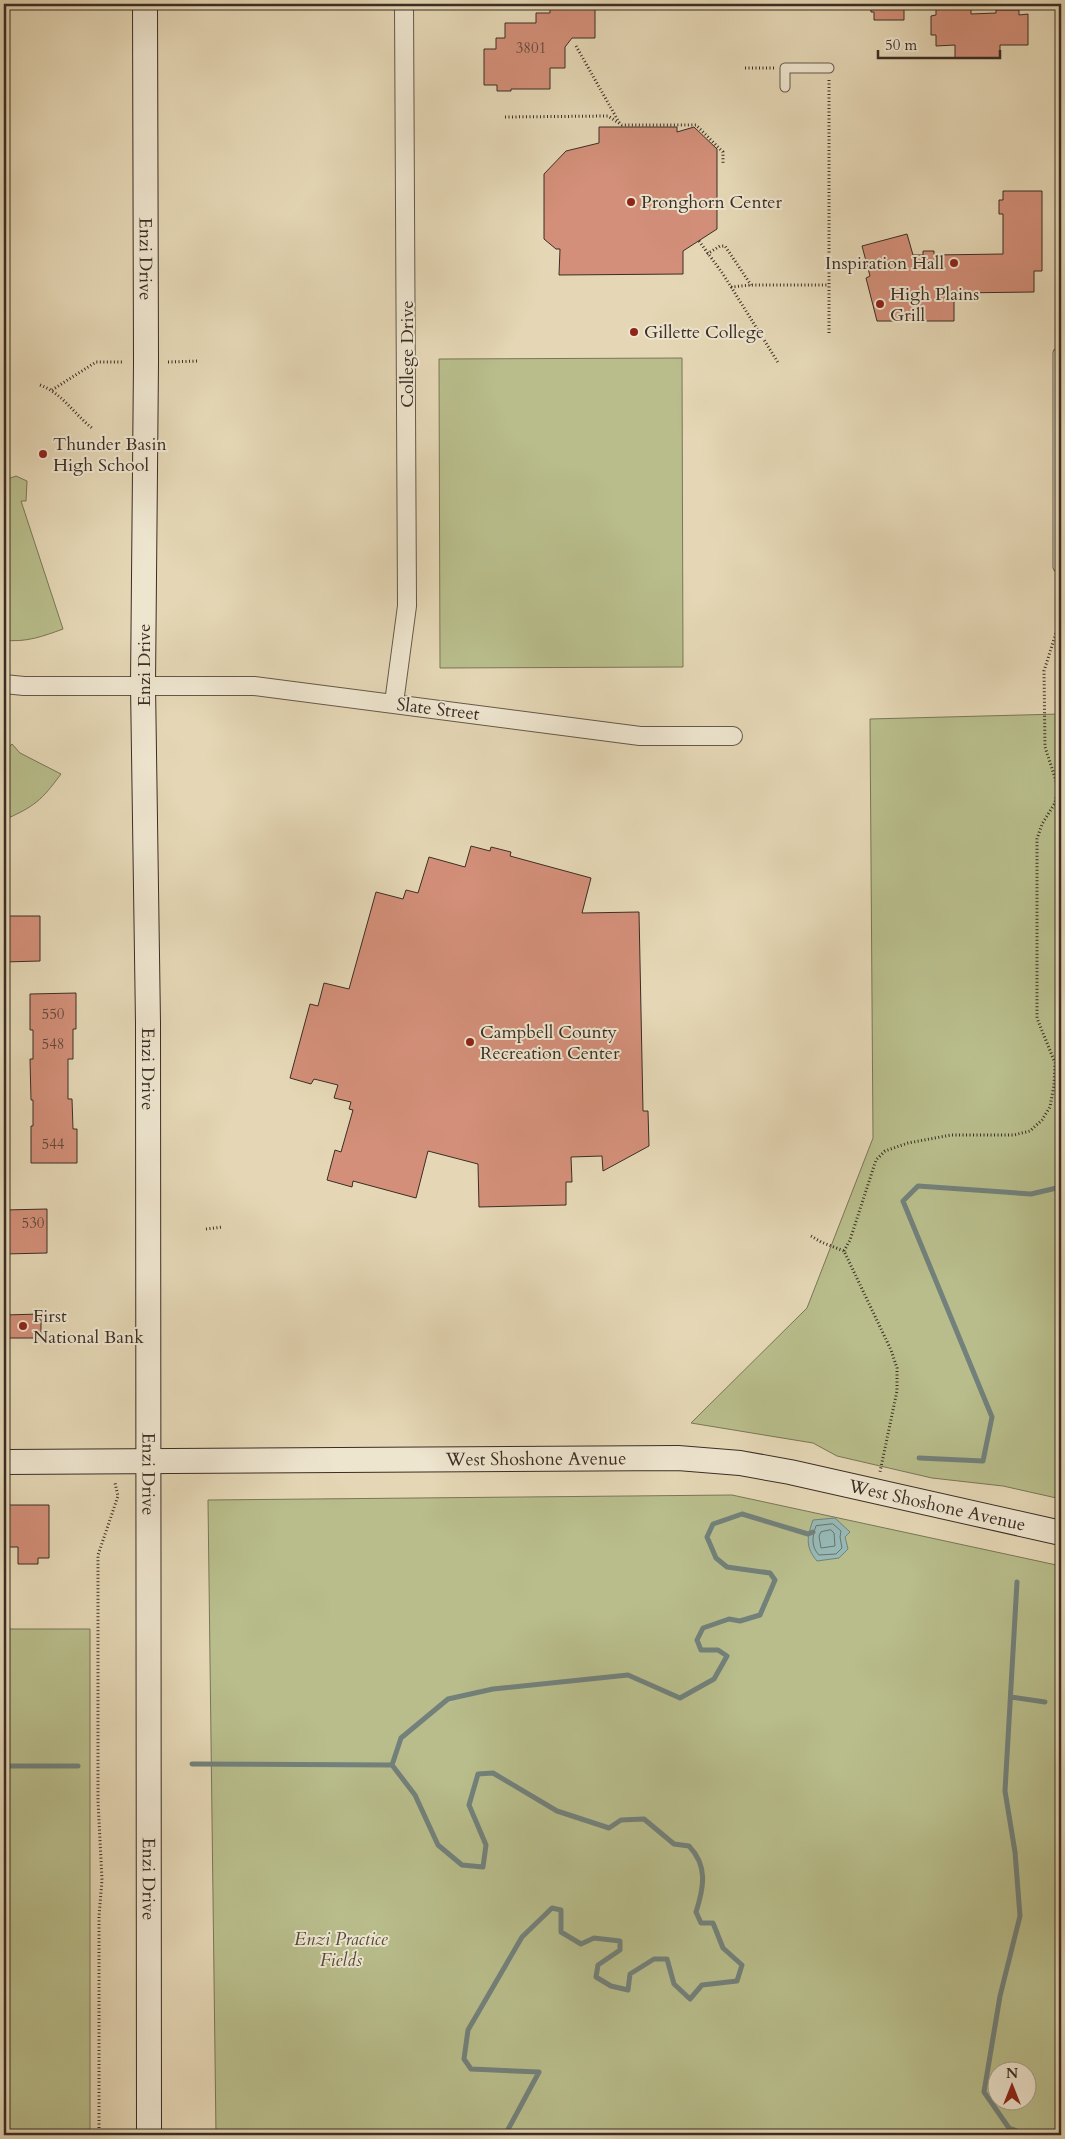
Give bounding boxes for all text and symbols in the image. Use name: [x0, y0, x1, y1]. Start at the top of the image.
scale bar: [878, 28, 1000, 60]
text: 50 m: [885, 35, 917, 55]
house number: 3801: [516, 38, 546, 58]
place label: Pronghorn Center: [641, 190, 783, 215]
marker: Pronghorn Center: [625, 196, 637, 208]
street label: Enzi Drive: [133, 218, 158, 300]
place label: Inspiration Hall: [825, 251, 944, 276]
marker: Inspiration Hall: [948, 257, 960, 269]
place label: High Plains Grill: [890, 282, 979, 328]
marker: High Plains Grill: [874, 298, 886, 310]
street label: College Drive: [395, 300, 420, 408]
place label: Gillette College: [644, 320, 764, 345]
marker: Gillette College: [628, 326, 640, 338]
place label: Thunder Basin High School: [53, 432, 167, 478]
marker: Thunder Basin High School: [37, 448, 49, 460]
street label: Enzi Drive: [132, 624, 157, 706]
street label: Slate Street: [395, 692, 481, 727]
house number: 550: [41, 1004, 65, 1024]
place label: Campbell County Recreation Center: [480, 1020, 620, 1066]
street label: Enzi Drive: [135, 1028, 160, 1110]
house number: 548: [41, 1034, 65, 1054]
marker: Campbell County Recreation Center: [464, 1036, 476, 1048]
house number: 544: [41, 1134, 65, 1154]
house number: 530: [21, 1213, 45, 1233]
place label: First National Bank: [33, 1304, 144, 1350]
marker: First National Bank: [17, 1320, 29, 1332]
street label: Enzi Drive: [135, 1433, 160, 1515]
street label: West Shoshone Avenue: [445, 1446, 626, 1472]
street label: West Shoshone Avenue: [845, 1473, 1028, 1538]
street label: Enzi Drive: [136, 1838, 161, 1920]
park label: Enzi Practice Fields: [294, 1927, 389, 1973]
north arrow: [988, 2062, 1038, 2112]
text: N: [1006, 2064, 1018, 2083]

